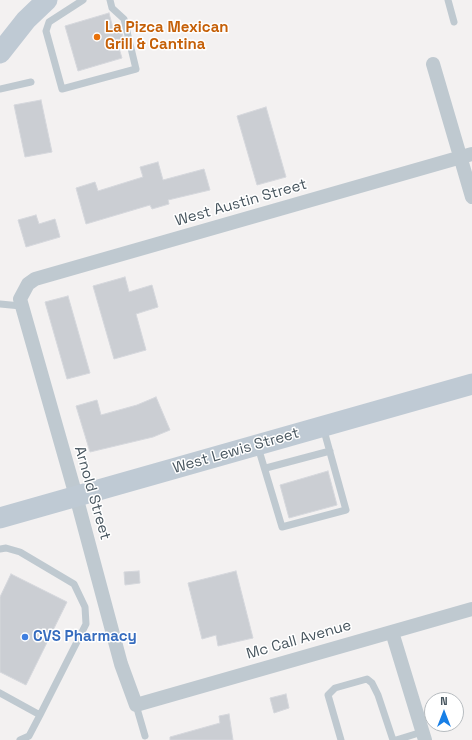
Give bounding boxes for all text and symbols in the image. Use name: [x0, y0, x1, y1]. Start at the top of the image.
place label: La Pizca Mexican Grill & Cantina: [105, 19, 229, 54]
marker: La Pizca Mexican Grill & Cantina: [92, 32, 102, 42]
street label: West Austin Street: [173, 176, 309, 230]
street label: West Lewis Street: [171, 424, 301, 478]
street label: Arnold Street: [70, 444, 114, 542]
street label: Mc Call Avenue: [244, 616, 354, 664]
place label: CVS Pharmacy: [33, 628, 137, 646]
marker: CVS Pharmacy: [20, 632, 30, 642]
north arrow: [424, 692, 464, 732]
text: N: [440, 694, 448, 708]

